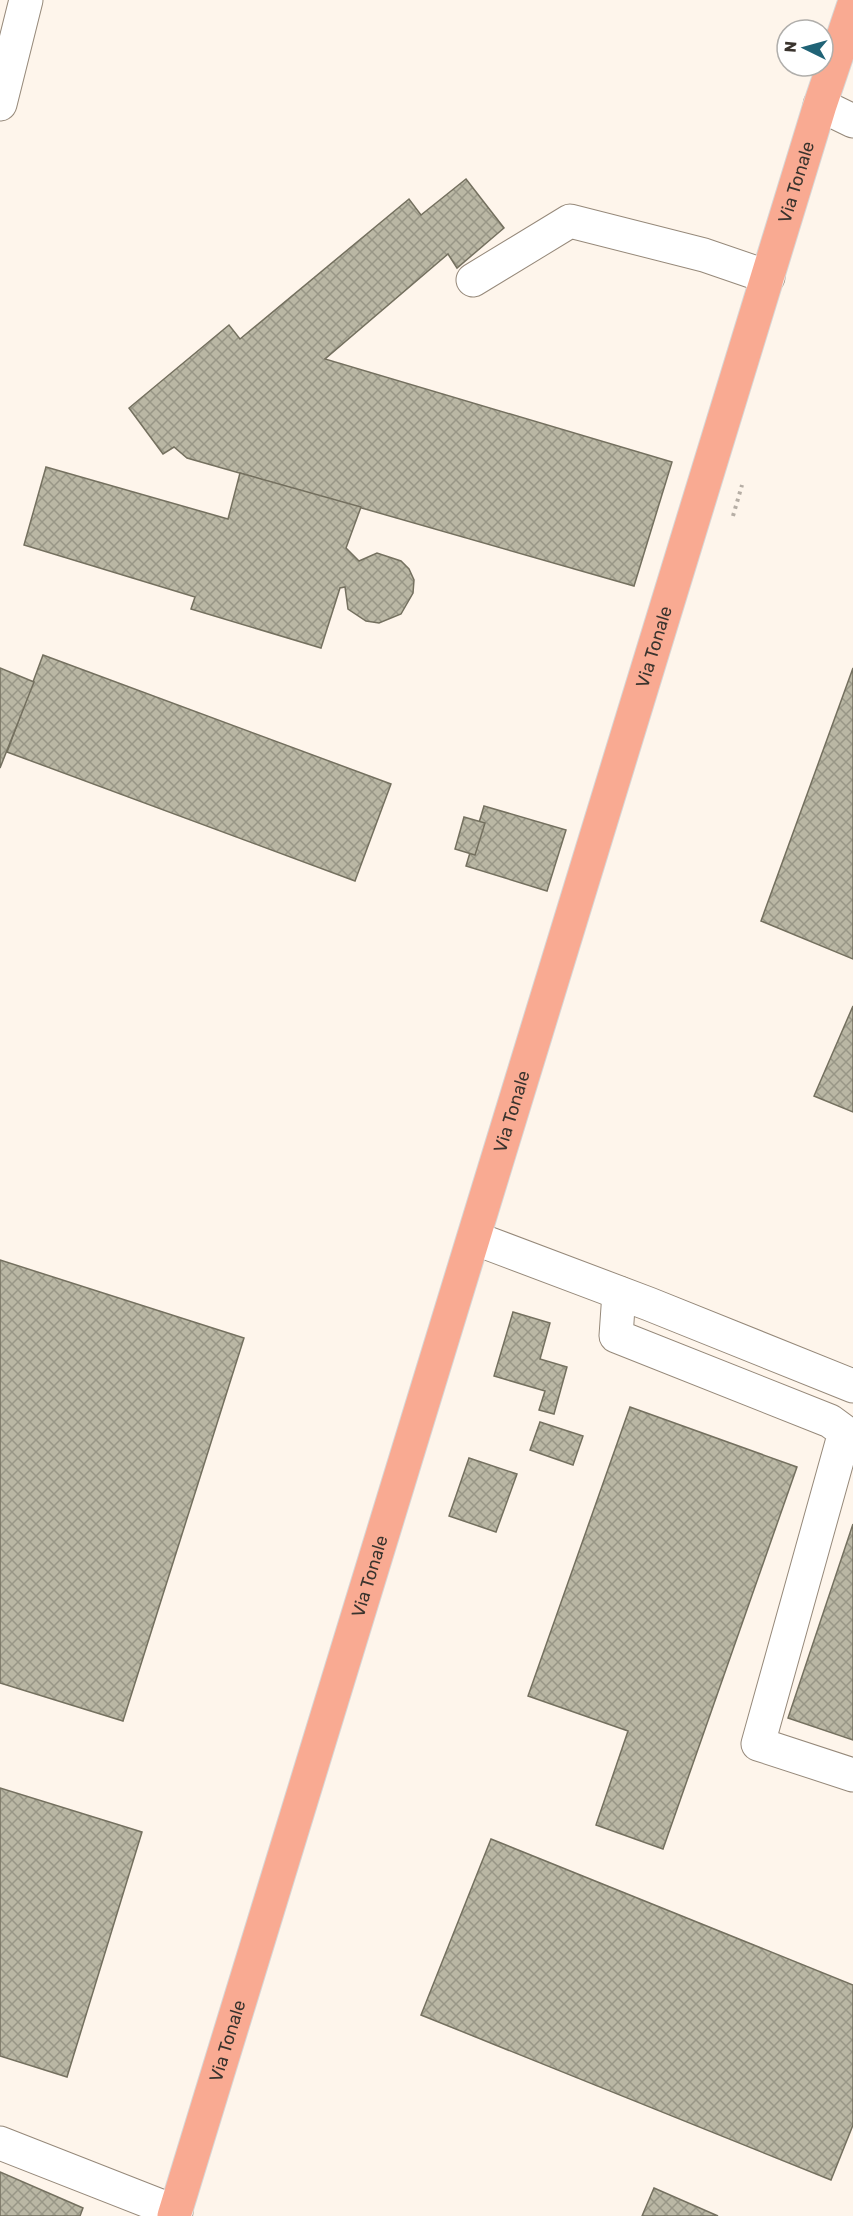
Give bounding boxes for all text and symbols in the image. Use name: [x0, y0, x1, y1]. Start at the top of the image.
north arrow: [775, 18, 835, 78]
text: N: [781, 40, 801, 53]
street label: Via Tonale: [774, 139, 819, 226]
street label: Via Tonale: [631, 603, 677, 690]
street label: Via Tonale: [489, 1068, 535, 1155]
street label: Via Tonale: [347, 1533, 393, 1620]
street label: Via Tonale: [205, 1997, 250, 2085]

